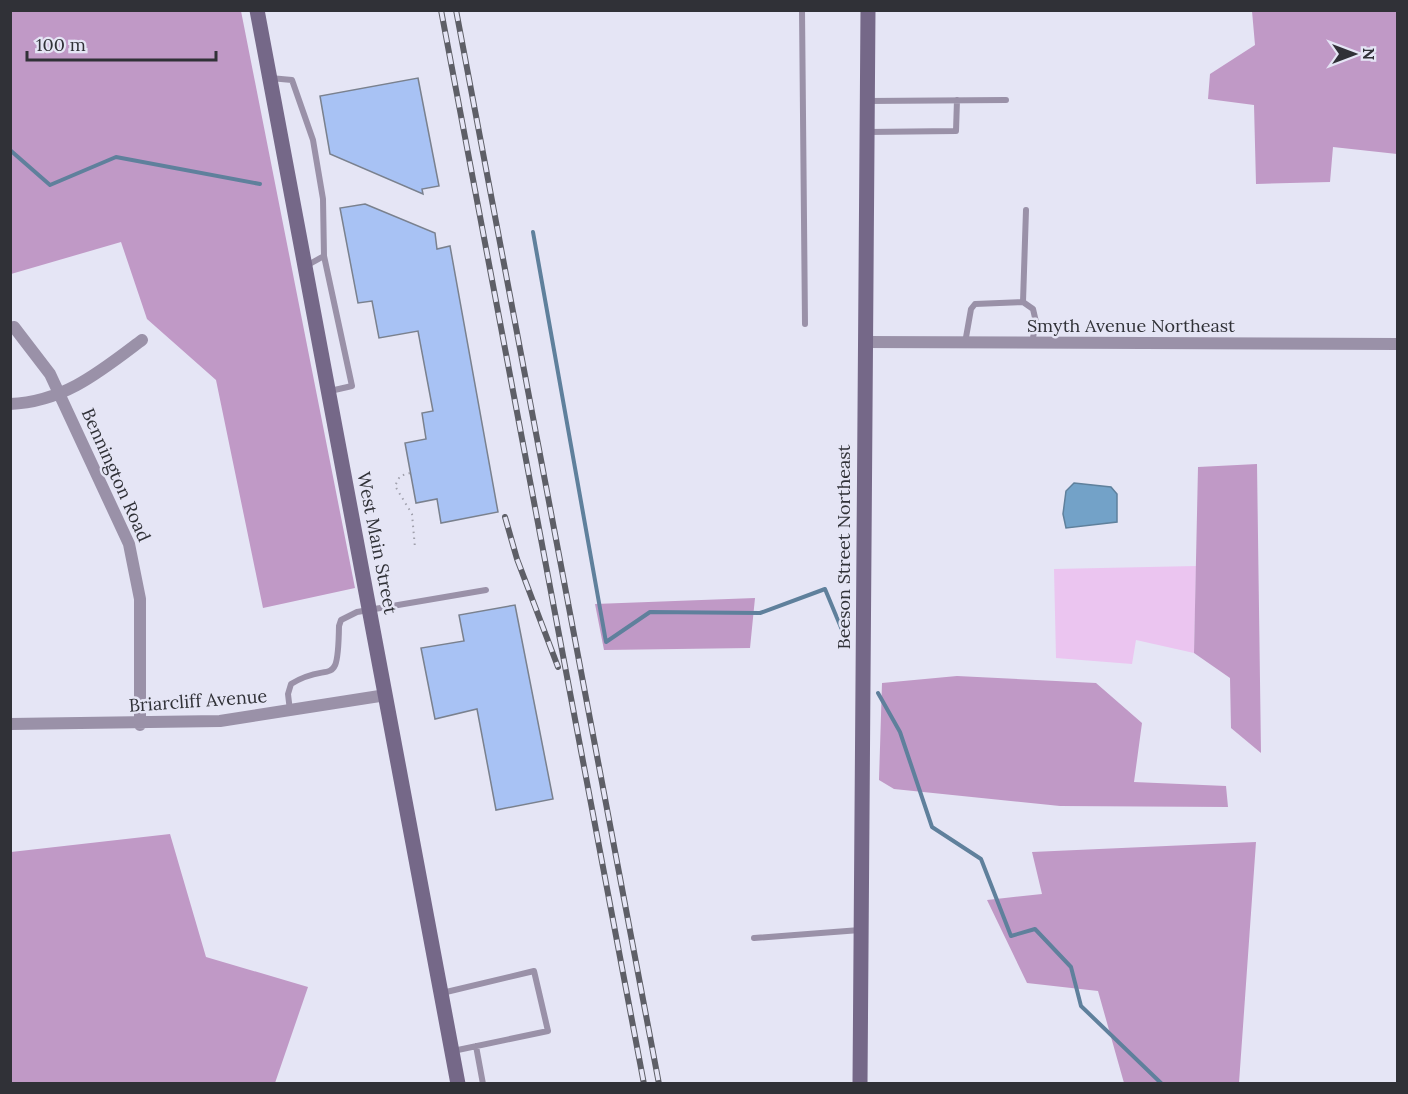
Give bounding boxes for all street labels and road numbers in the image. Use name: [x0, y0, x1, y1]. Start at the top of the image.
street label: Smyth Avenue Northeast: [1027, 314, 1235, 337]
street label: Bennington Road: [77, 404, 156, 545]
street label: Beeson Street Northeast: [832, 444, 855, 649]
street label: West Main Street: [352, 470, 403, 616]
street label: Briarcliff Avenue: [128, 684, 268, 717]

